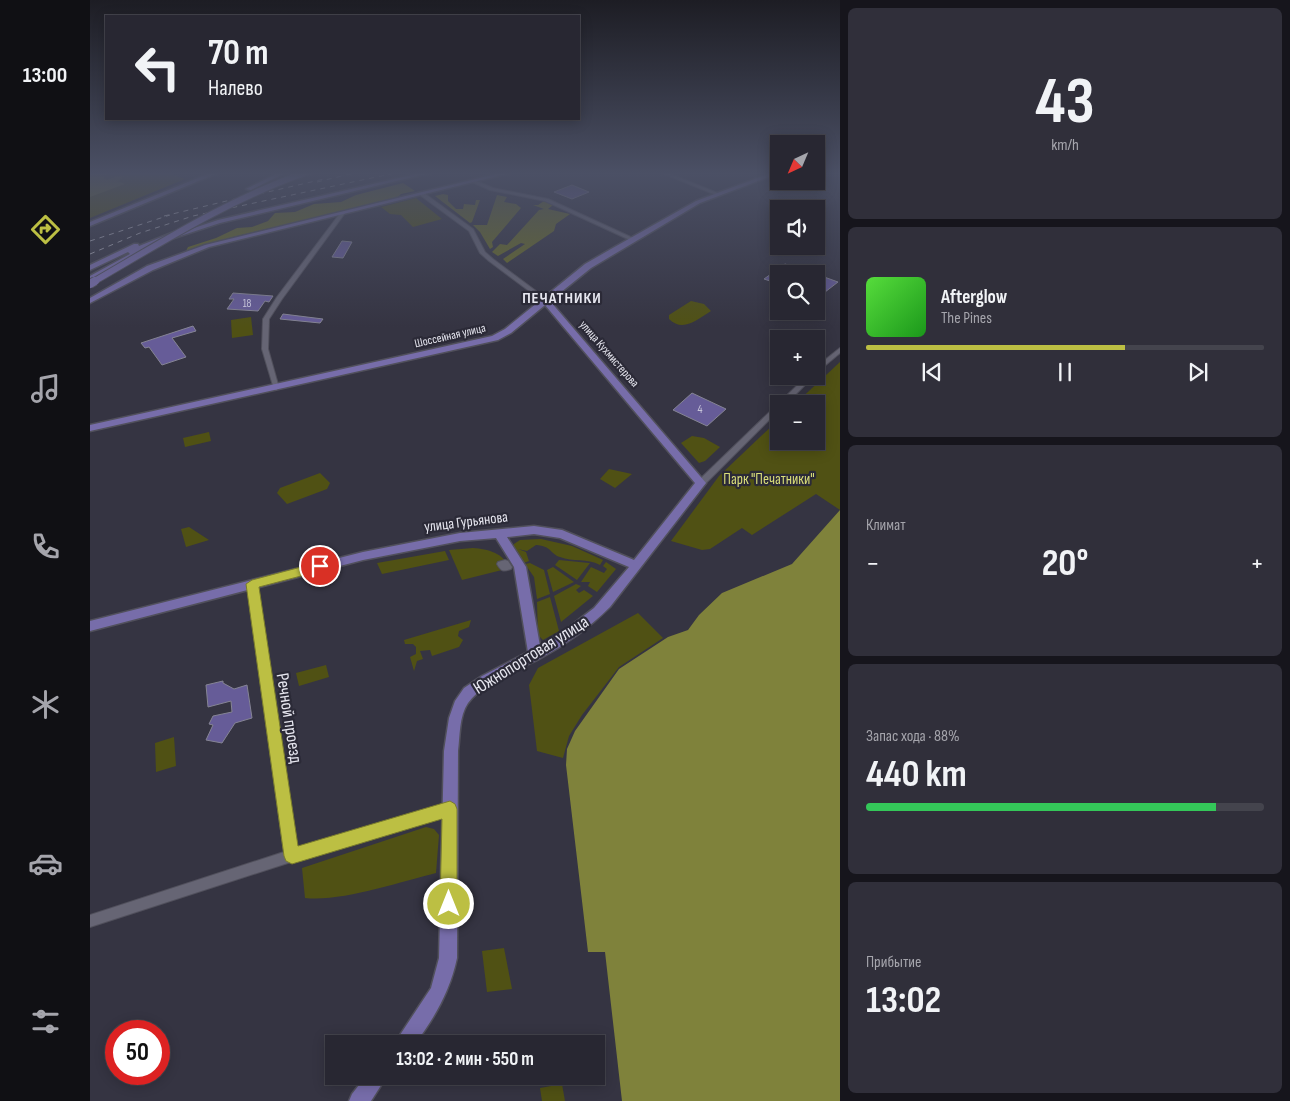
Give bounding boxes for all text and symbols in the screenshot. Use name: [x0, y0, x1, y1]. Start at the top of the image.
text: 70 m: [208, 32, 268, 75]
icon: left: [125, 35, 190, 100]
text: 13:00: [23, 62, 67, 89]
text: 43: [1035, 64, 1095, 142]
text: Налево: [208, 75, 263, 102]
north arrow: [770, 135, 825, 190]
map controls: [770, 135, 825, 450]
text: km/h: [1051, 136, 1079, 155]
button: sound: [770, 200, 825, 255]
icon: directions: [28, 212, 63, 247]
button: search: [770, 265, 825, 320]
text: Afterglow: [941, 286, 1007, 309]
district label: ПЕЧАТНИКИ: [522, 289, 602, 308]
house number: 18: [243, 297, 252, 310]
text: The Pines: [941, 309, 992, 328]
street label: улица Кухмистерова: [576, 318, 642, 391]
street label: Шоссейная улица: [413, 320, 487, 351]
button: +: [770, 330, 825, 385]
icon: previous: [918, 358, 946, 386]
icon: pause: [1051, 358, 1079, 386]
icon: next: [1184, 358, 1212, 386]
icon: music: [28, 371, 63, 406]
button: −: [770, 395, 825, 450]
house number: 4: [697, 402, 703, 417]
park label: Парк "Печатники": [723, 470, 815, 489]
street label: улица Гурьянова: [423, 507, 509, 537]
text: Климат: [866, 516, 906, 535]
icon: phone: [28, 529, 63, 564]
text: 20°: [1042, 541, 1088, 586]
pin: [299, 545, 341, 587]
text: −: [866, 547, 880, 580]
text: +: [1250, 547, 1264, 580]
icon: arrive: [306, 552, 334, 580]
street label: Южнопортовая улица: [470, 611, 593, 699]
street label: Речной проезд: [272, 671, 307, 765]
icon: climate: [28, 687, 63, 722]
text: Запас хода · 88%: [866, 727, 960, 746]
text: 440 km: [866, 752, 967, 797]
icon: car: [28, 846, 63, 881]
position arrow: [422, 877, 474, 929]
text: Прибытие: [866, 953, 921, 972]
text: 13:02: [866, 978, 941, 1023]
icon: filters: [28, 1004, 63, 1039]
speed limit sign: 50: [105, 1020, 170, 1085]
text: 13:02 · 2 мин · 550 m: [396, 1048, 534, 1071]

